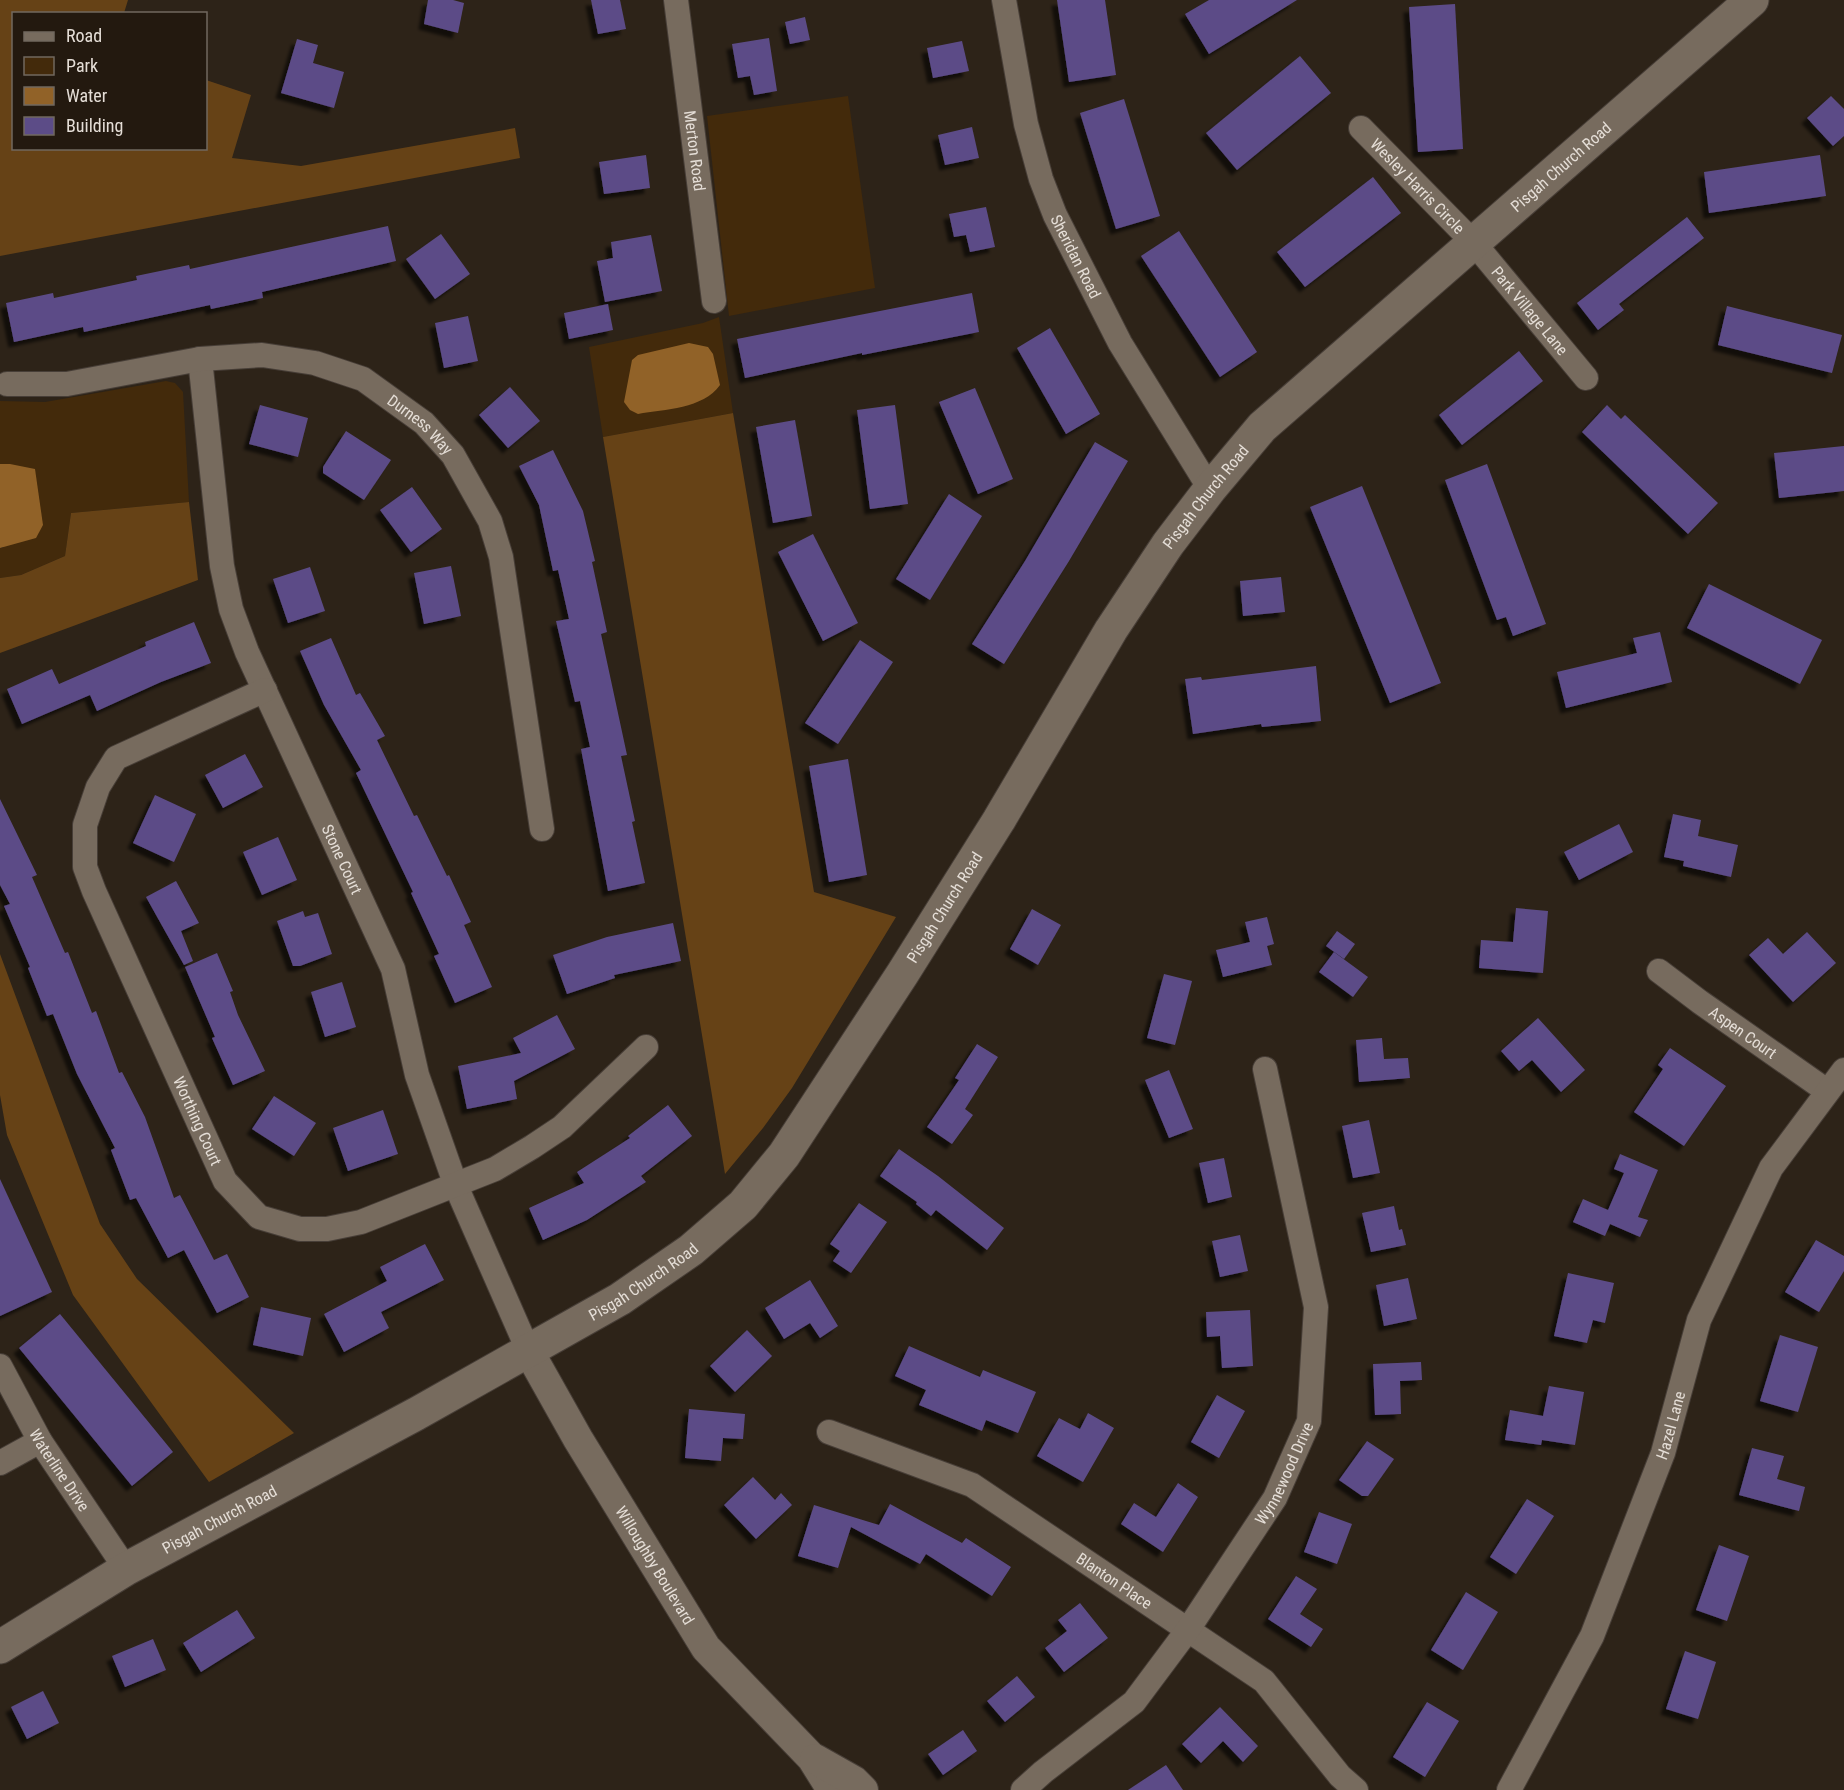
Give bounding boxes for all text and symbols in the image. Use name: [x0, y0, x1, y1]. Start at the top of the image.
legend: [12, 12, 207, 150]
text: Road: [66, 25, 102, 46]
text: Park: [66, 55, 98, 76]
text: Water: [66, 85, 108, 106]
street label: Merton Road: [680, 109, 709, 192]
text: Building: [66, 115, 123, 136]
street label: Pisgah Church Road: [1507, 118, 1615, 216]
street label: Wesley Harris Circle: [1366, 134, 1468, 238]
street label: Sheridan Road: [1046, 212, 1105, 302]
street label: Park Village Lane: [1487, 263, 1572, 359]
street label: Durness Way: [384, 391, 457, 459]
street label: Pisgah Church Road: [1159, 441, 1253, 553]
street label: Stone Court: [318, 821, 366, 897]
street label: Pisgah Church Road: [903, 849, 987, 966]
street label: Aspen Court: [1705, 1002, 1780, 1063]
street label: Worthing Court: [169, 1074, 226, 1169]
street label: Pisgah Church Road: [585, 1239, 702, 1325]
street label: Hazel Lane: [1652, 1389, 1689, 1462]
street label: Wynnewood Drive: [1251, 1419, 1317, 1528]
street label: Waterline Drive: [25, 1426, 93, 1515]
street label: Pisgah Church Road: [159, 1481, 280, 1558]
street label: Willoughby Boulevard: [611, 1503, 698, 1628]
street label: Blanton Place: [1073, 1549, 1156, 1613]

